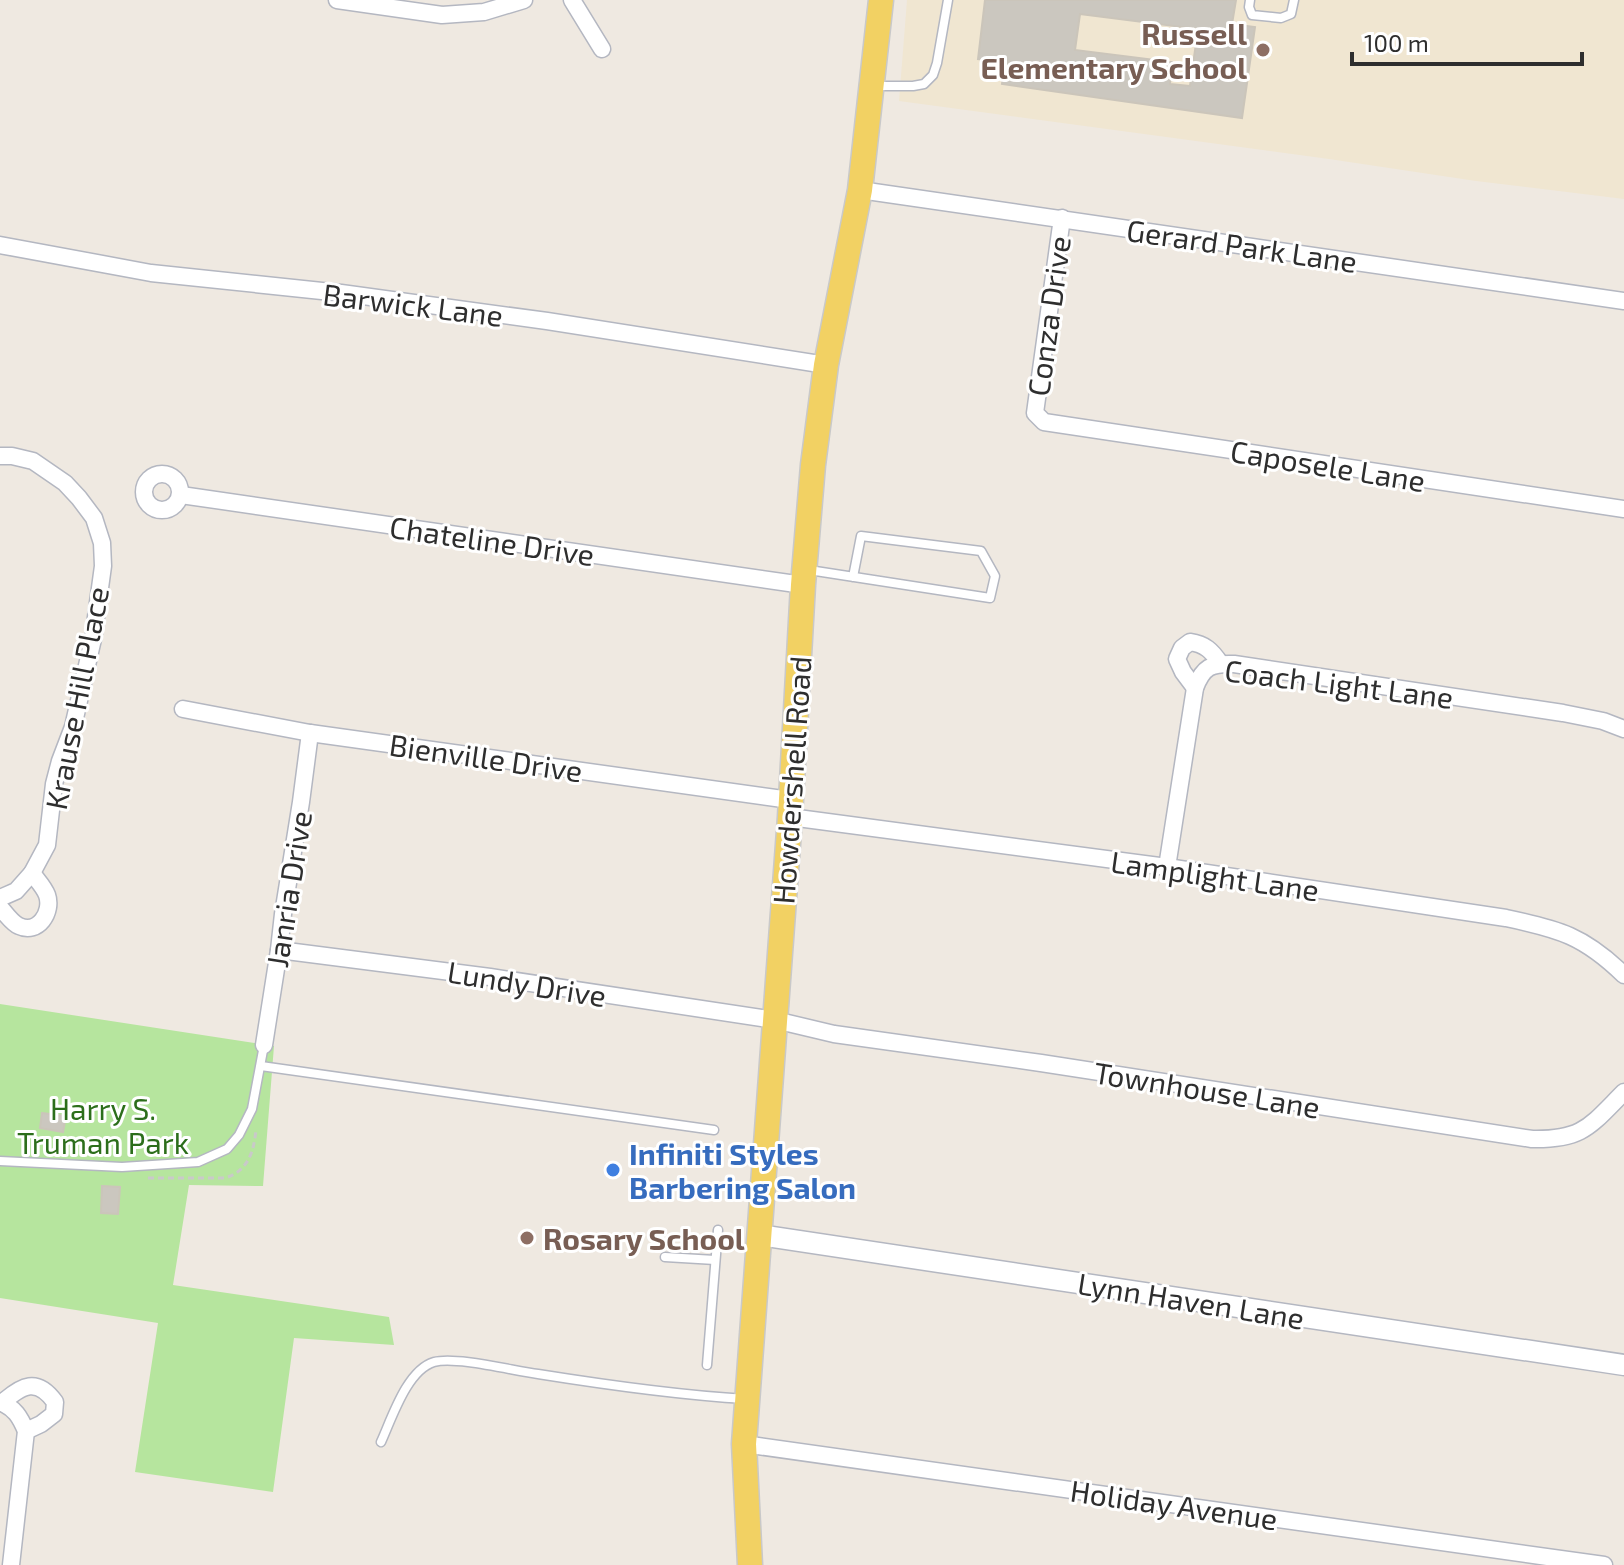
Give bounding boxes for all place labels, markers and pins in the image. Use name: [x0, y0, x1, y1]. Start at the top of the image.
place label: Russell Elementary School: [980, 15, 1247, 86]
marker: Russell Elementary School: [1254, 41, 1272, 59]
place label: Infiniti Styles Barbering Salon: [629, 1135, 856, 1205]
marker: Infiniti Styles Barbering Salon: [604, 1161, 622, 1179]
place label: Rosary School: [543, 1220, 745, 1257]
marker: Rosary School: [518, 1229, 536, 1247]

